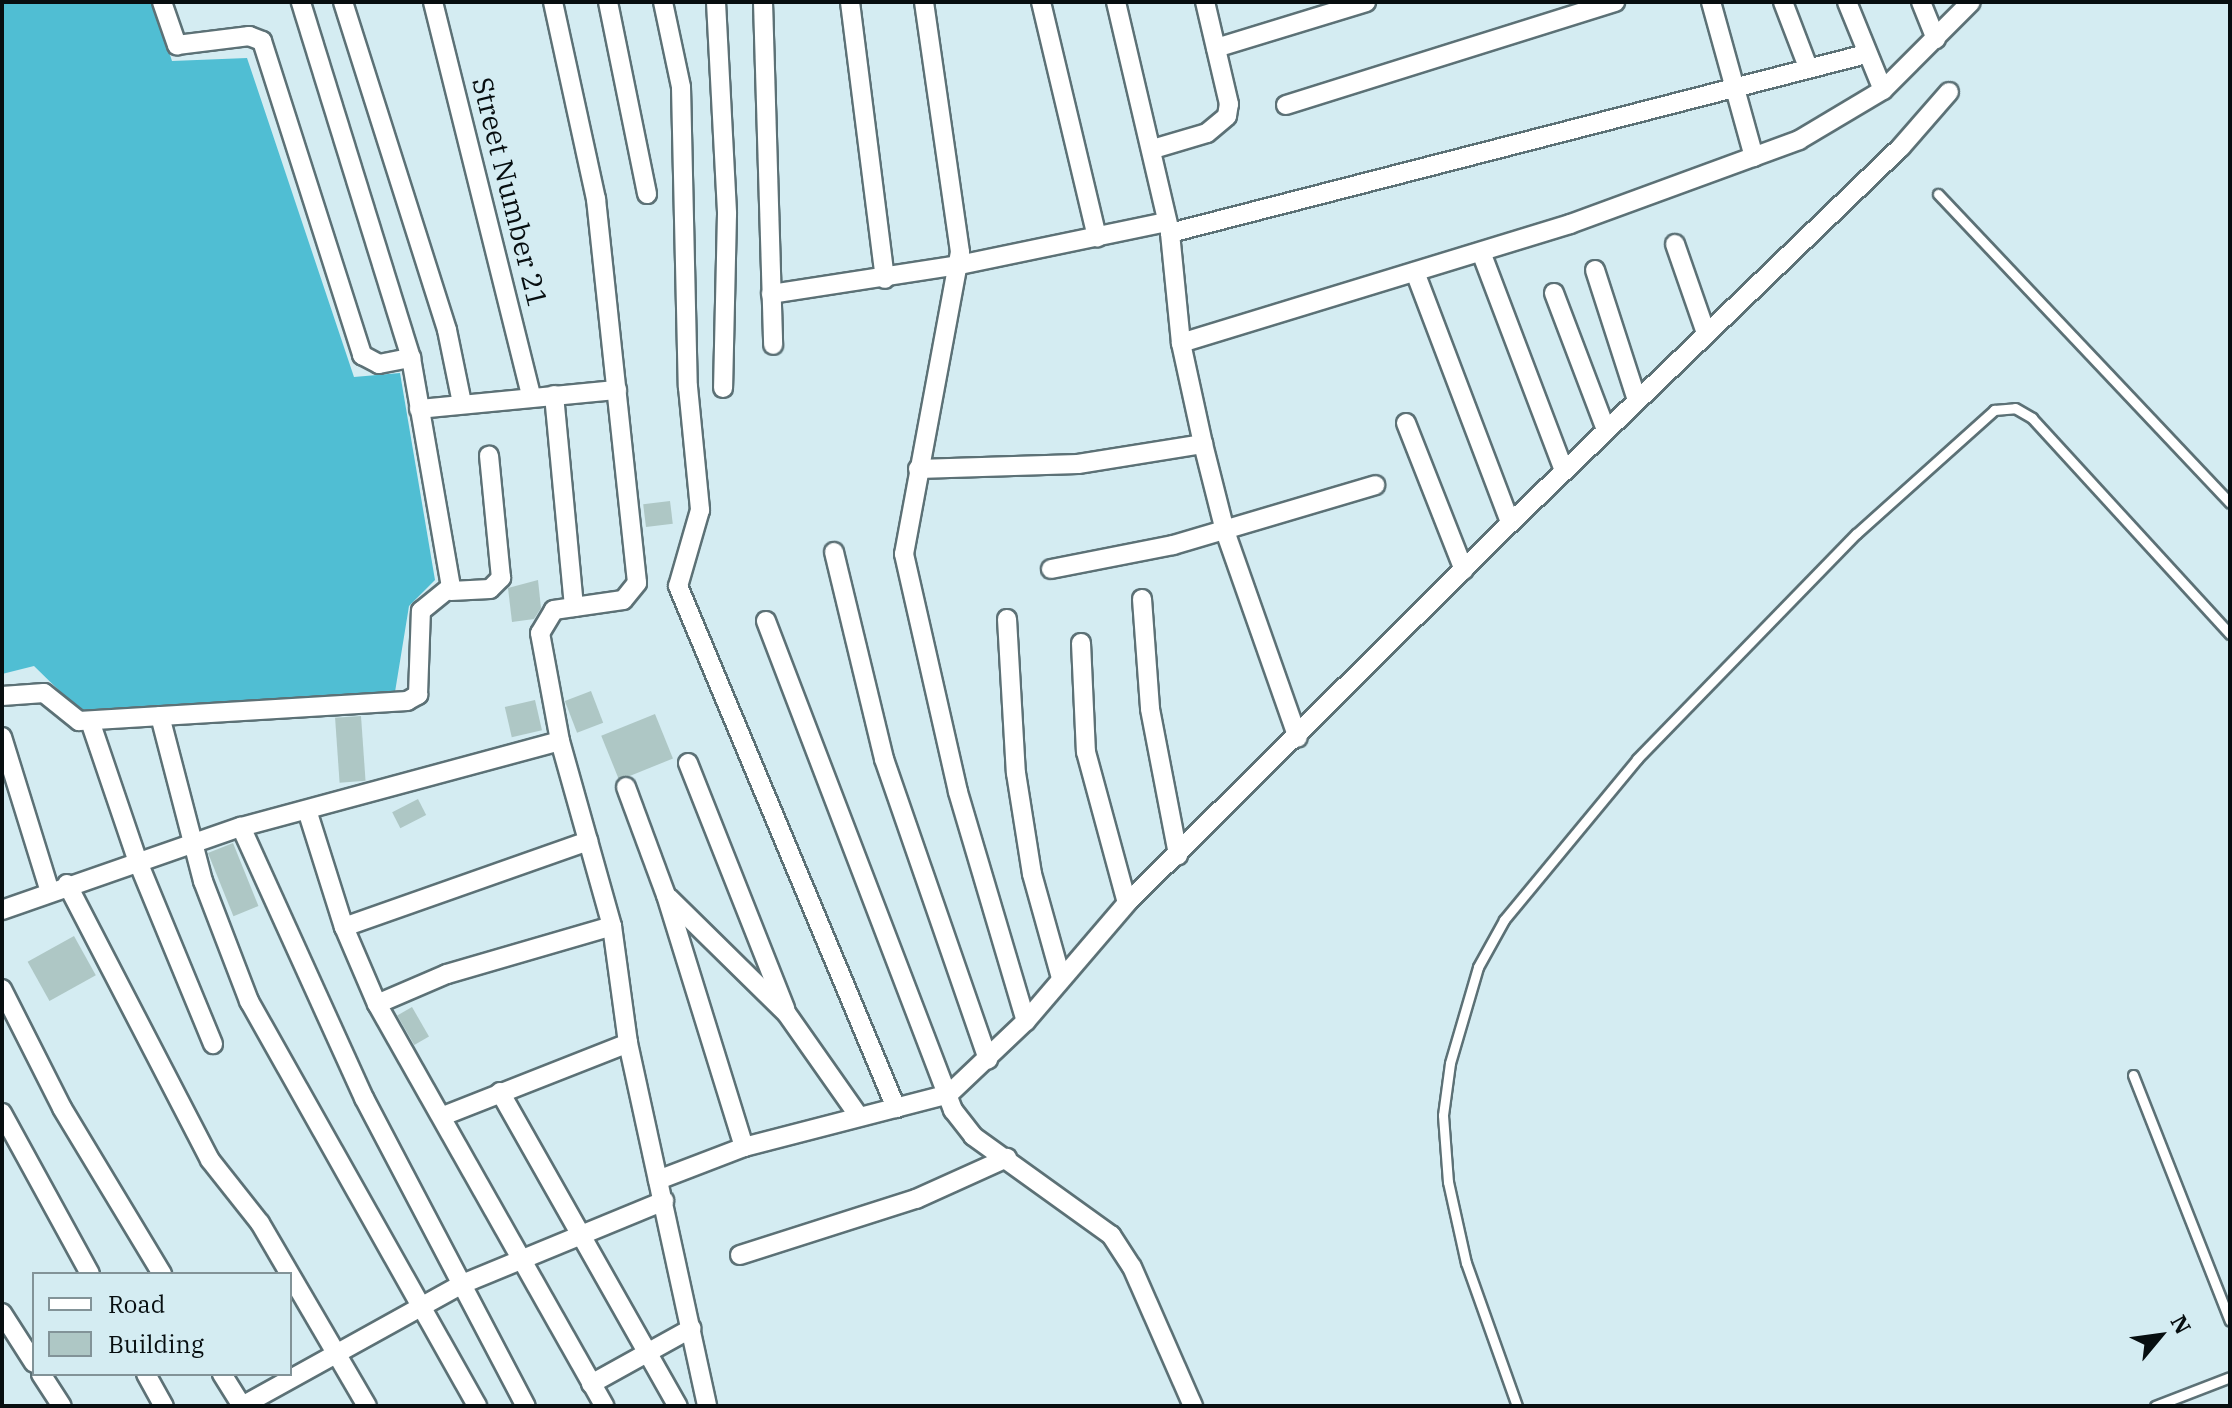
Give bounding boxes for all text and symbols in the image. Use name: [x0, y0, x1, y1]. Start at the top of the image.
street label: Street Number 21: [465, 74, 555, 310]
legend: [32, 1272, 292, 1376]
text: Road: [108, 1288, 165, 1320]
north arrow: [2120, 1296, 2200, 1376]
text: N: [2165, 1309, 2198, 1339]
text: Building: [108, 1328, 204, 1360]

